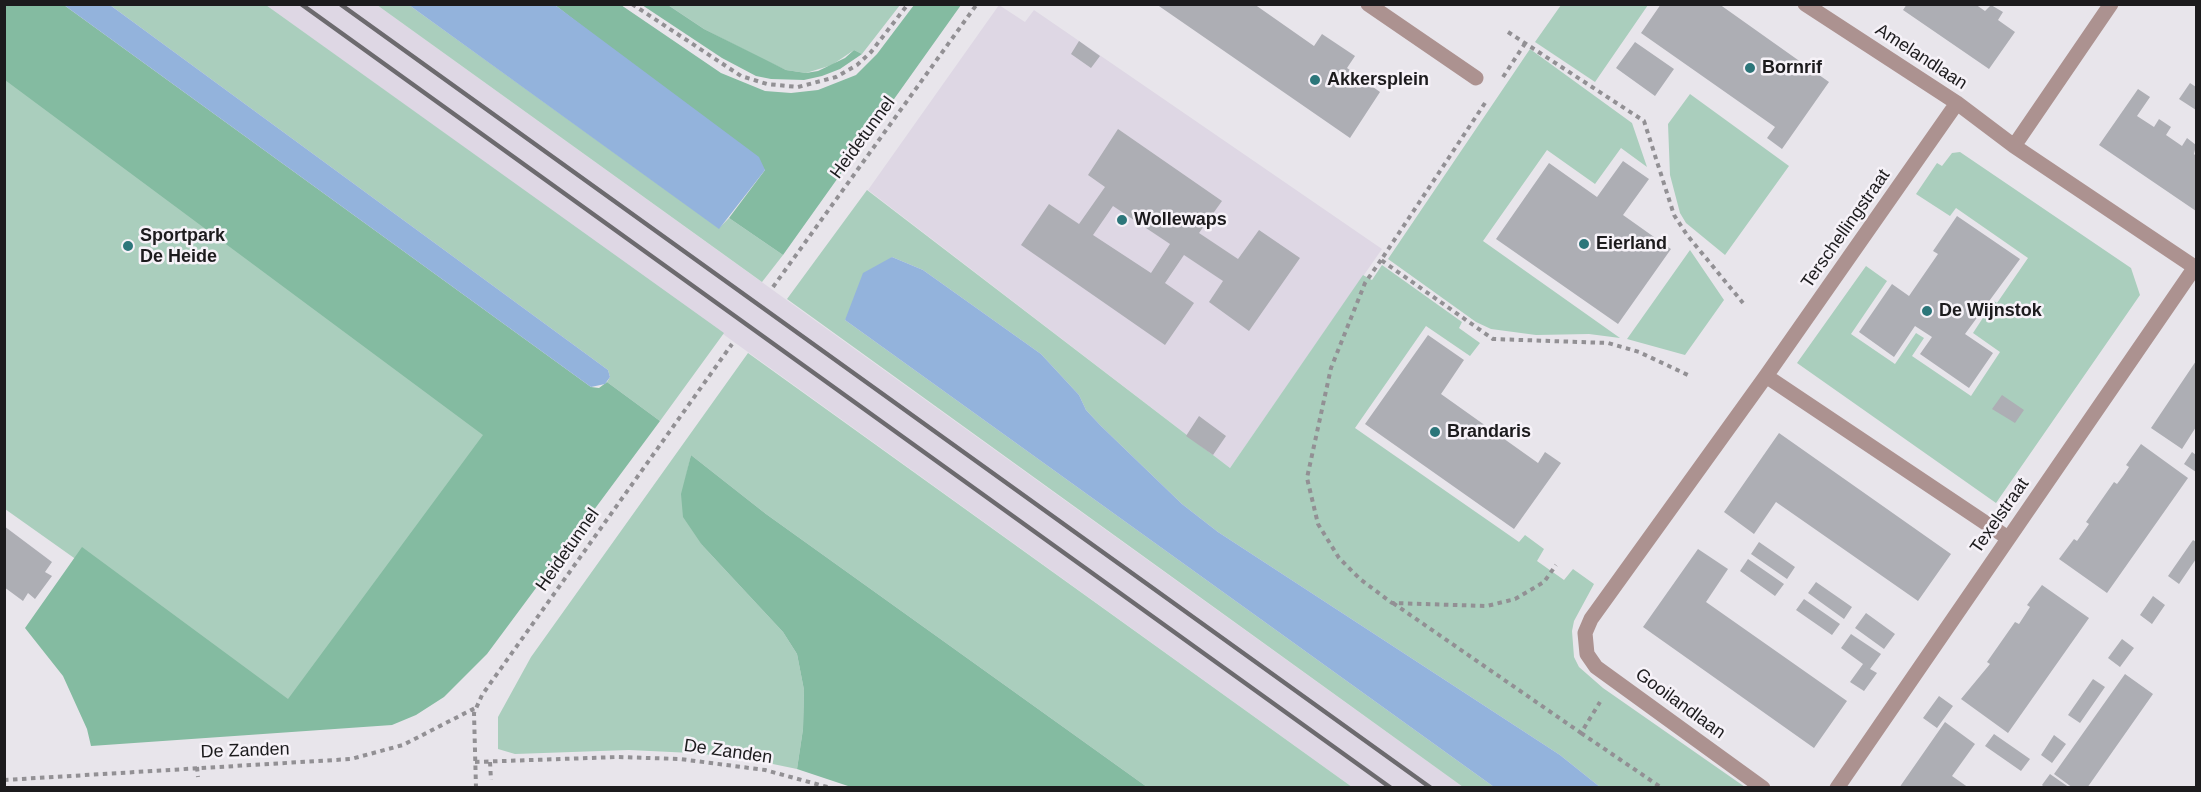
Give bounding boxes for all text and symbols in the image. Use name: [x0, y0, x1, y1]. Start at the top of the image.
street label: Amelandlaan: [1871, 19, 1971, 95]
place label: Bornrif: [1762, 57, 1822, 79]
marker: Bornrif: [1743, 61, 1757, 75]
place label: Akkersplein: [1327, 69, 1429, 91]
marker: Akkersplein: [1308, 73, 1322, 87]
street label: Heidetunnel: [826, 93, 900, 183]
street label: Terschellingstraat: [1797, 165, 1895, 293]
place label: Wollewaps: [1134, 209, 1227, 231]
marker: Wollewaps: [1115, 213, 1129, 227]
place label: Sportpark De Heide: [140, 225, 225, 268]
place label: Eierland: [1596, 233, 1667, 255]
marker: Eierland: [1577, 237, 1591, 251]
marker: Sportpark De Heide: [121, 239, 135, 253]
place label: De Wijnstok: [1939, 300, 2042, 322]
marker: De Wijnstok: [1920, 304, 1934, 318]
place label: Brandaris: [1447, 421, 1531, 443]
marker: Brandaris: [1428, 425, 1442, 439]
street label: Texelstraat: [1966, 474, 2034, 558]
street label: Heidetunnel: [532, 504, 604, 596]
street label: Gooilandlaan: [1631, 664, 1729, 744]
street label: De Zanden: [682, 735, 774, 769]
street label: De Zanden: [200, 739, 290, 763]

